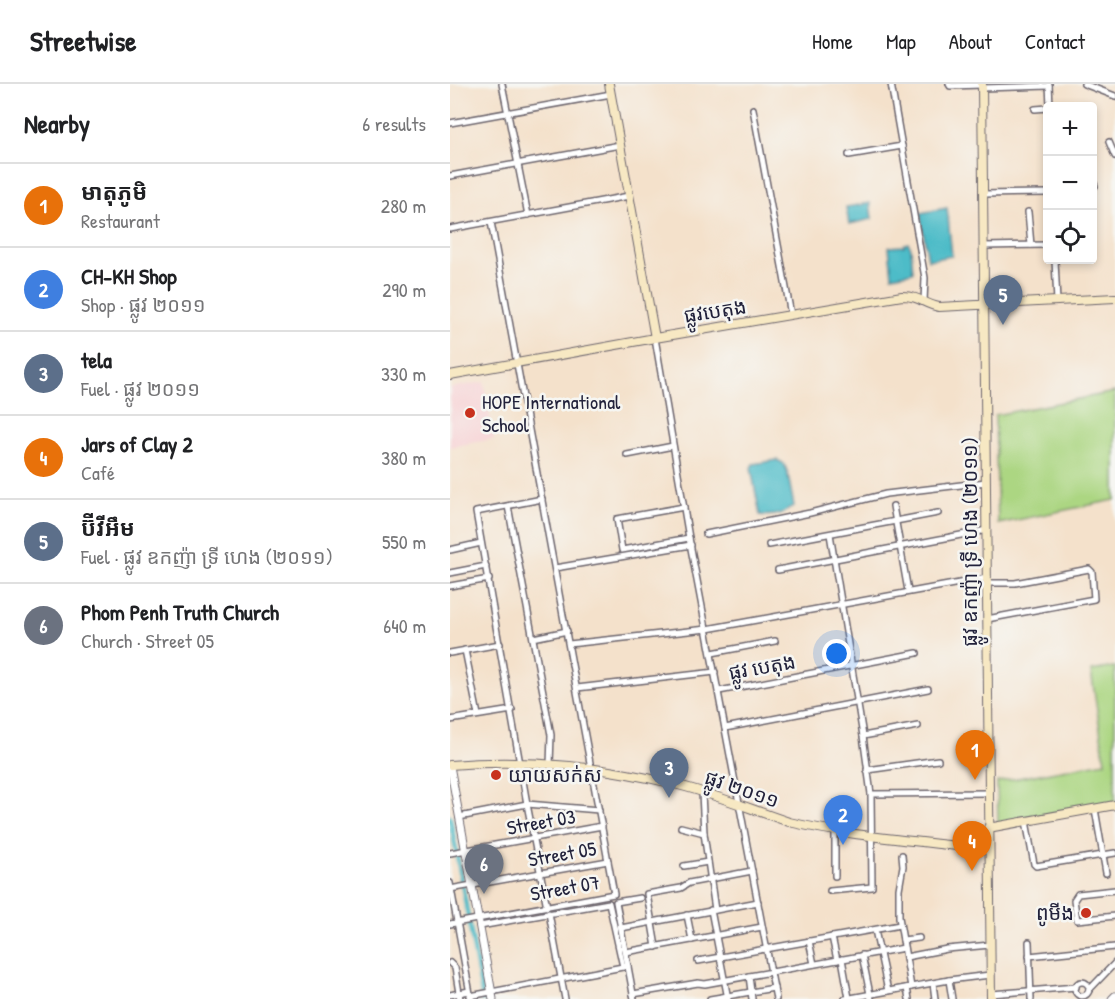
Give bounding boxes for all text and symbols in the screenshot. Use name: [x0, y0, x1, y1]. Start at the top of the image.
text: Streetwise: [30, 22, 136, 60]
text: Home: [812, 27, 853, 56]
text: Map: [886, 27, 916, 56]
text: About: [949, 27, 992, 56]
text: Contact: [1025, 27, 1085, 56]
map controls: [1043, 102, 1097, 264]
button: +: [1043, 102, 1097, 156]
text: Nearby: [24, 106, 90, 141]
text: 6 results: [362, 110, 426, 137]
button: −: [1043, 156, 1097, 210]
text: មាតុភូមិ: [81, 177, 147, 207]
text: 1: [40, 192, 47, 219]
text: 280 m: [381, 192, 426, 219]
text: Restaurant: [81, 207, 160, 234]
button: locate: [1043, 210, 1097, 264]
text: CH-KH Shop: [81, 261, 177, 291]
text: 2: [39, 276, 48, 303]
text: 290 m: [382, 276, 426, 303]
pin: 5: [984, 276, 1022, 325]
text: Shop · ផ្លូវ ២០១១: [81, 291, 205, 318]
street label: ផ្លូវបេតុង: [682, 292, 749, 335]
text: tela: [81, 345, 112, 375]
text: 3: [39, 360, 48, 387]
text: 330 m: [381, 360, 426, 387]
text: Fuel · ផ្លូវ ២០១១: [81, 375, 200, 402]
place label: HOPE International School: [482, 388, 621, 438]
marker: HOPE International School: [463, 406, 477, 420]
text: Jars of Clay 2: [81, 429, 193, 459]
street label: ផ្លូវ ឧកញ៉ា ទ្រី ហេង (២០១១): [956, 437, 989, 647]
text: 4: [40, 444, 47, 471]
text: 380 m: [381, 444, 426, 471]
text: Café: [81, 459, 115, 486]
text: ប៊ីវីអឹម: [81, 513, 135, 543]
text: 5: [39, 528, 48, 555]
text: 550 m: [382, 528, 426, 555]
text: Fuel · ផ្លូវ ឧកញ៉ា ទ្រី ហេង (២០១១): [81, 543, 333, 570]
text: Phom Penh Truth Church: [81, 597, 279, 627]
text: 6: [40, 612, 47, 639]
text: 640 m: [383, 612, 426, 639]
text: Church · Street 05: [81, 627, 214, 654]
your location: [822, 639, 851, 668]
street label: ផ្លូវ បេតុង: [726, 647, 799, 692]
pin: 1: [956, 730, 994, 780]
pin: 3: [650, 748, 688, 798]
place label: យាយសក់ស: [508, 761, 602, 788]
street label: ផ្លូវ ២០១១: [699, 763, 783, 819]
marker: យាយសក់ស: [489, 768, 503, 782]
pin: 2: [824, 796, 862, 845]
street label: Street 03: [505, 802, 577, 841]
pin: 4: [952, 822, 992, 871]
street label: Street 05: [526, 834, 599, 873]
pin: 6: [465, 844, 504, 894]
street label: Street 07: [528, 868, 602, 907]
place label: ពូមីង: [1036, 899, 1074, 927]
marker: ពូមីង: [1079, 906, 1093, 920]

